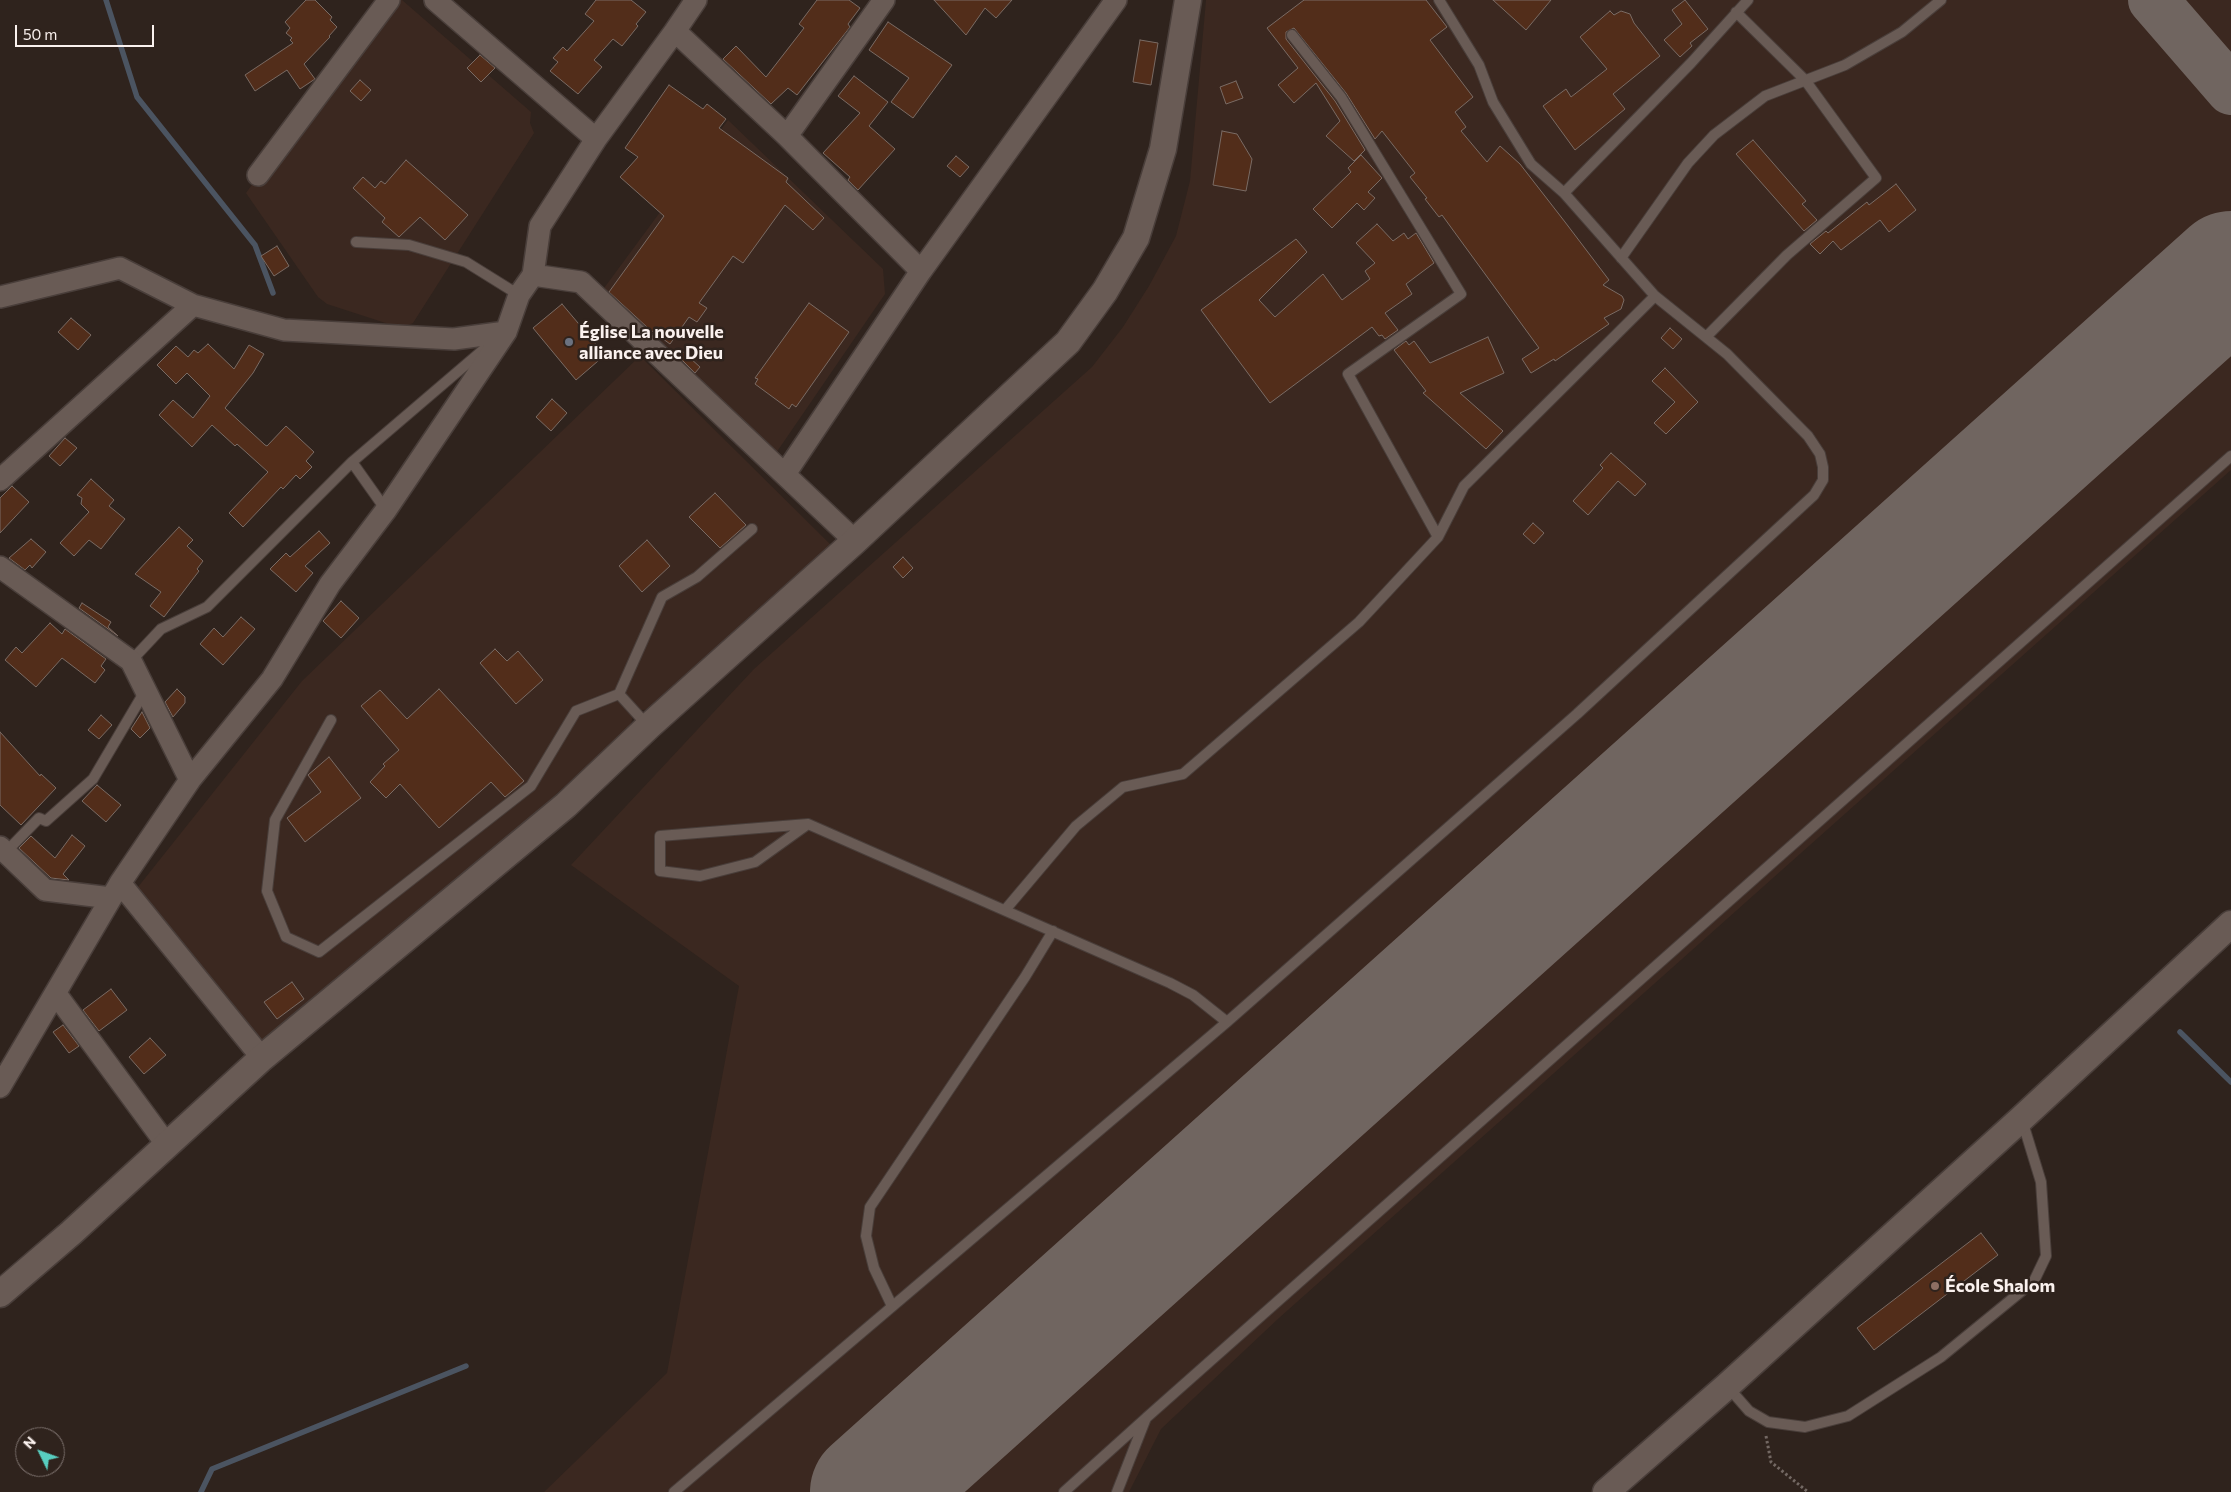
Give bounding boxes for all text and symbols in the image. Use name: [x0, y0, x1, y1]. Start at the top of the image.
scale bar: [18, 15, 156, 47]
text: 50 m: [23, 25, 57, 43]
place label: Église La nouvelle alliance avec Dieu: [579, 321, 724, 364]
marker: Église La nouvelle alliance avec Dieu: [563, 336, 575, 348]
place label: École Shalom: [1945, 1275, 2055, 1297]
marker: École Shalom: [1929, 1280, 1941, 1292]
north arrow: [15, 1427, 65, 1477]
text: N: [19, 1433, 39, 1452]

